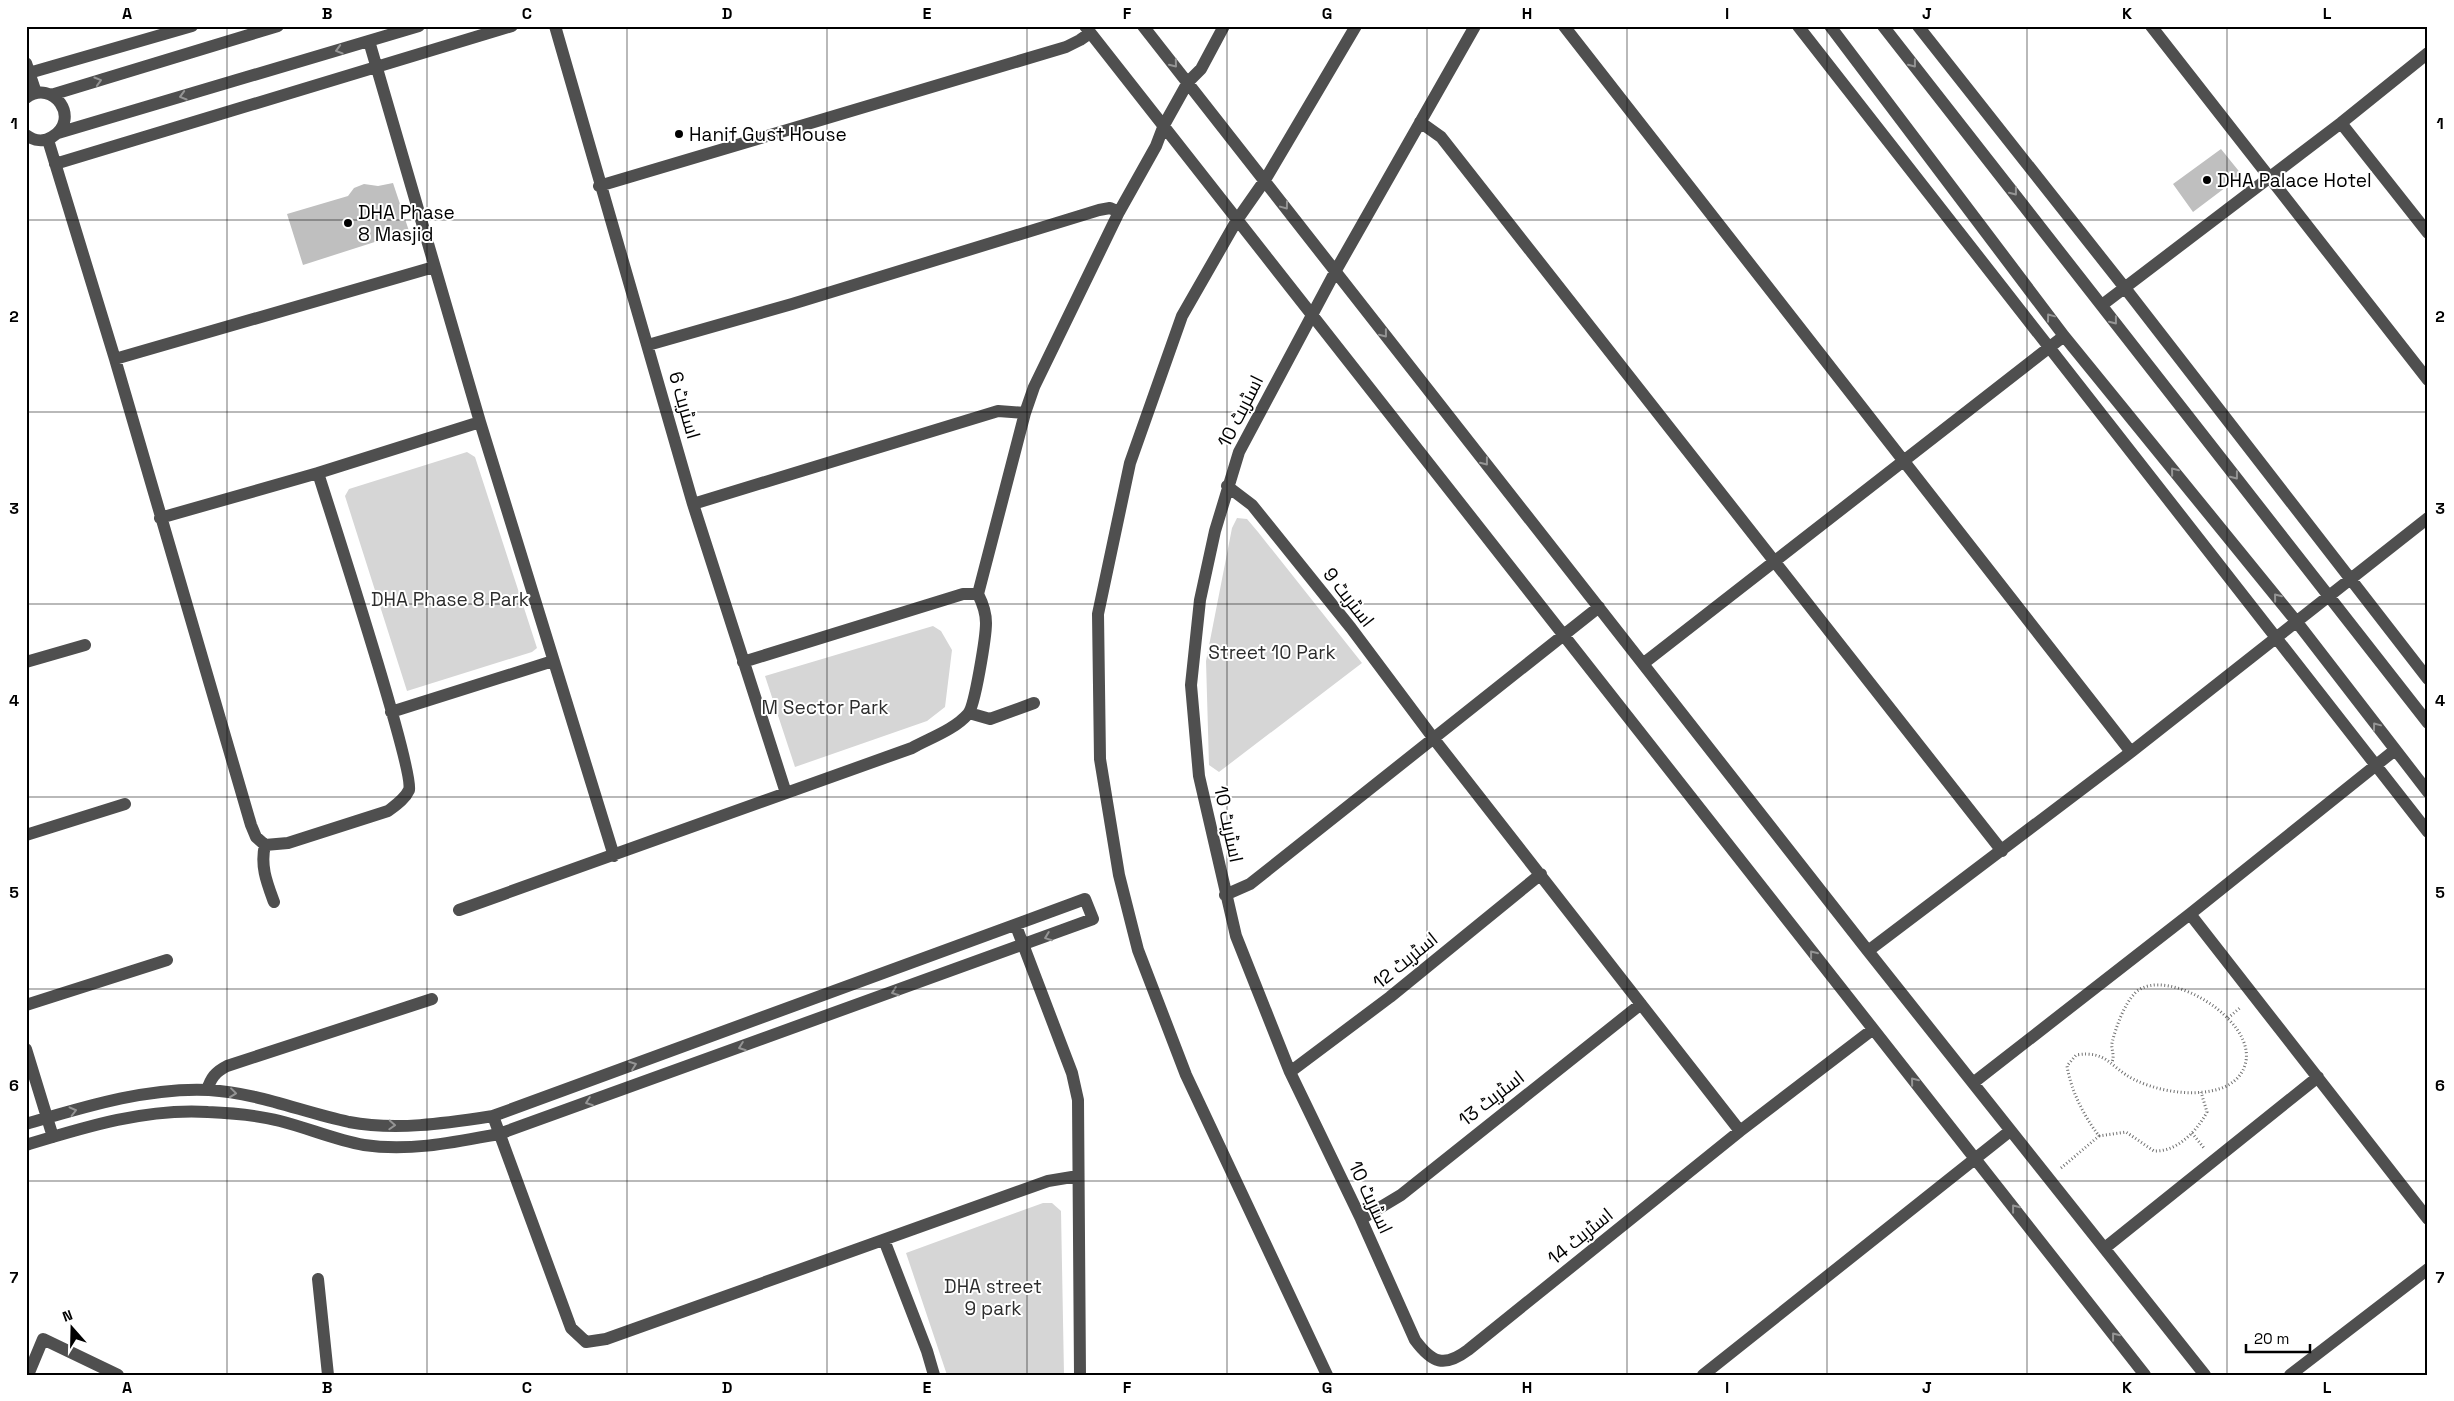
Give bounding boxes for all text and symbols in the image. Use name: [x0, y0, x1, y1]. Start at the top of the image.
text: A: [122, 3, 132, 24]
text: B: [322, 3, 332, 24]
text: C: [522, 3, 532, 24]
text: D: [722, 3, 732, 24]
text: E: [923, 3, 932, 24]
text: F: [1123, 3, 1132, 24]
text: G: [1322, 3, 1332, 24]
text: H: [1522, 3, 1532, 24]
text: I: [1725, 3, 1729, 24]
text: J: [1922, 3, 1932, 24]
text: K: [2122, 3, 2132, 24]
text: L: [2323, 3, 2332, 24]
one-way arrow: [335, 45, 343, 55]
one-way arrow: [1169, 58, 1177, 67]
one-way arrow: [1908, 59, 1917, 68]
one-way arrow: [93, 76, 102, 86]
one-way arrow: [179, 91, 187, 101]
text: 1: [10, 113, 18, 134]
text: 1: [2436, 113, 2444, 134]
place label: Hanif Gust House: [689, 122, 847, 147]
marker: Hanif Gust House: [673, 128, 685, 140]
place label: DHA Palace Hotel: [2217, 168, 2372, 193]
marker: DHA Palace Hotel: [2201, 174, 2213, 186]
one-way arrow: [2008, 186, 2016, 195]
place label: DHA Phase 8 Masjid: [358, 200, 455, 247]
one-way arrow: [1279, 200, 1287, 209]
marker: DHA Phase 8 Masjid: [342, 217, 354, 229]
text: 2: [9, 306, 19, 327]
text: 2: [2435, 306, 2445, 327]
one-way arrow: [2048, 314, 2056, 323]
one-way arrow: [2108, 315, 2117, 324]
one-way arrow: [1379, 329, 1388, 338]
street label: اسٹریٹ 6: [663, 368, 706, 442]
street label: اسٹریٹ 10: [1212, 371, 1269, 452]
one-way arrow: [1479, 456, 1487, 465]
one-way arrow: [2172, 468, 2180, 477]
one-way arrow: [2229, 470, 2238, 480]
text: 3: [9, 498, 19, 519]
text: 3: [2435, 498, 2445, 519]
street label: اسٹریٹ 9: [1317, 562, 1380, 632]
park label: DHA Phase 8 Park: [371, 587, 529, 612]
one-way arrow: [2274, 594, 2282, 603]
park label: Street 10 Park: [1208, 640, 1336, 665]
text: 4: [9, 690, 19, 711]
text: 4: [2435, 690, 2445, 711]
park label: M Sector Park: [762, 695, 888, 720]
one-way arrow: [2373, 722, 2382, 732]
street label: اسٹریٹ 10: [1208, 783, 1249, 865]
text: 5: [9, 882, 19, 903]
text: 5: [2435, 882, 2445, 903]
street label: اسٹریٹ 12: [1368, 926, 1443, 994]
one-way arrow: [1044, 931, 1052, 941]
one-way arrow: [1810, 951, 1818, 960]
one-way arrow: [891, 986, 900, 996]
one-way arrow: [738, 1041, 747, 1051]
one-way arrow: [628, 1061, 636, 1071]
street label: اسٹریٹ 13: [1453, 1065, 1529, 1132]
text: 6: [9, 1075, 19, 1096]
text: 6: [2435, 1075, 2445, 1096]
one-way arrow: [1910, 1078, 1919, 1087]
one-way arrow: [230, 1087, 238, 1098]
one-way arrow: [585, 1096, 594, 1106]
one-way arrow: [69, 1106, 78, 1117]
one-way arrow: [388, 1119, 396, 1130]
street label: اسٹریٹ 10: [1343, 1157, 1398, 1238]
street label: اسٹریٹ 14: [1542, 1202, 1618, 1270]
one-way arrow: [2012, 1204, 2021, 1214]
text: 7: [10, 1267, 19, 1288]
text: 7: [2436, 1267, 2445, 1288]
park label: DHA street 9 park: [944, 1274, 1042, 1321]
north arrow: [48, 1304, 98, 1354]
text: N: [60, 1306, 75, 1326]
scale bar: [2246, 1321, 2310, 1353]
text: 20 m: [2254, 1329, 2289, 1348]
one-way arrow: [2112, 1332, 2121, 1342]
text: A: [122, 1377, 132, 1398]
text: B: [322, 1377, 332, 1398]
text: C: [522, 1377, 532, 1398]
text: D: [722, 1377, 732, 1398]
text: E: [923, 1377, 932, 1398]
text: F: [1123, 1377, 1132, 1398]
text: G: [1322, 1377, 1332, 1398]
text: H: [1522, 1377, 1532, 1398]
text: I: [1725, 1377, 1729, 1398]
text: J: [1922, 1377, 1932, 1398]
text: K: [2122, 1377, 2132, 1398]
text: L: [2323, 1377, 2332, 1398]

